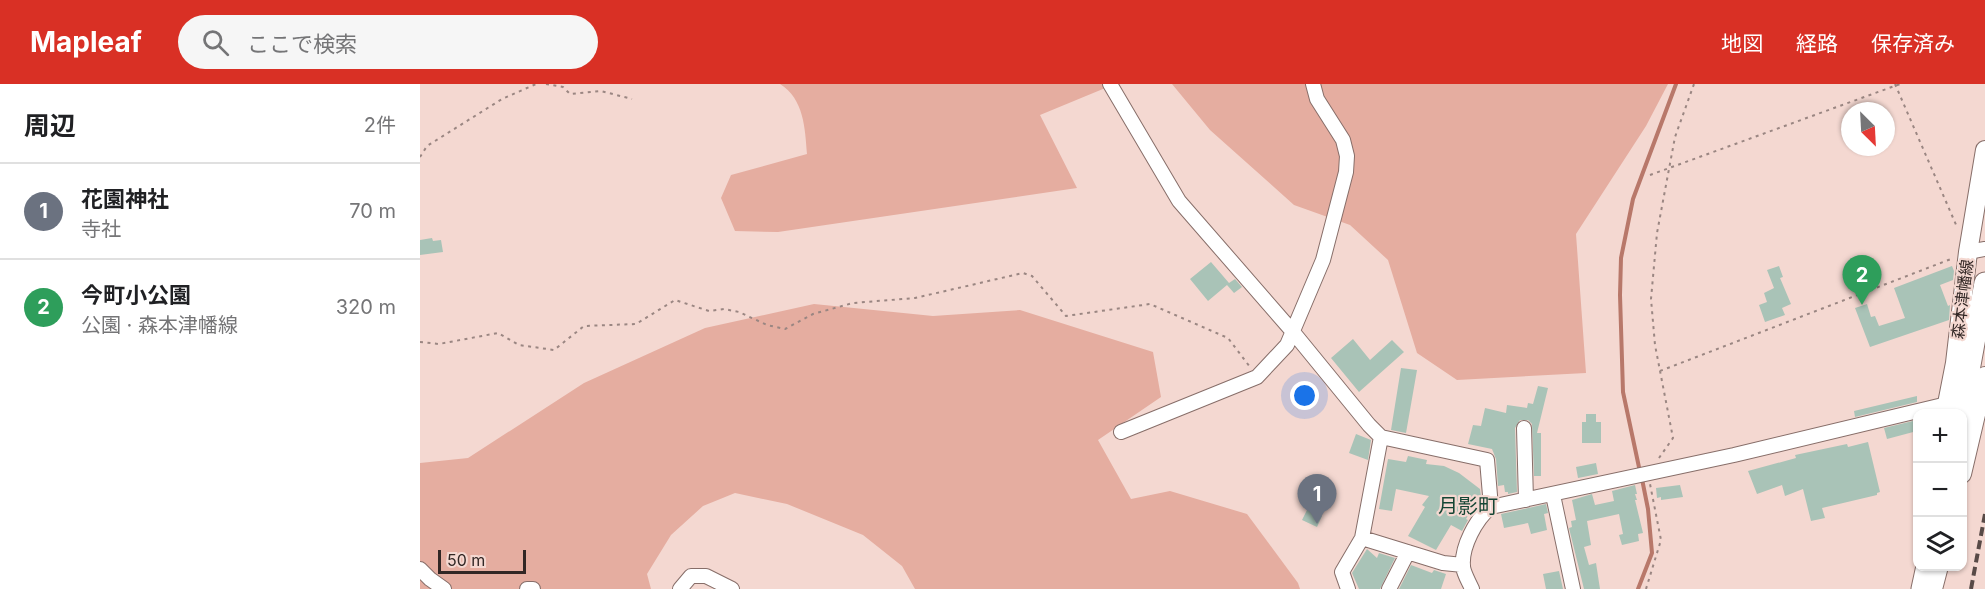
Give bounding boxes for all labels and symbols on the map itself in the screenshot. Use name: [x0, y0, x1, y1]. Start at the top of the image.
north arrow: [1841, 102, 1895, 156]
pin: 2: [1842, 256, 1882, 305]
street label: 森本津幡線: [1947, 258, 1977, 340]
your location: [1290, 381, 1319, 410]
pin: 1: [1298, 474, 1336, 524]
district label: 月影町: [1438, 494, 1498, 518]
scale bar: [438, 547, 526, 574]

